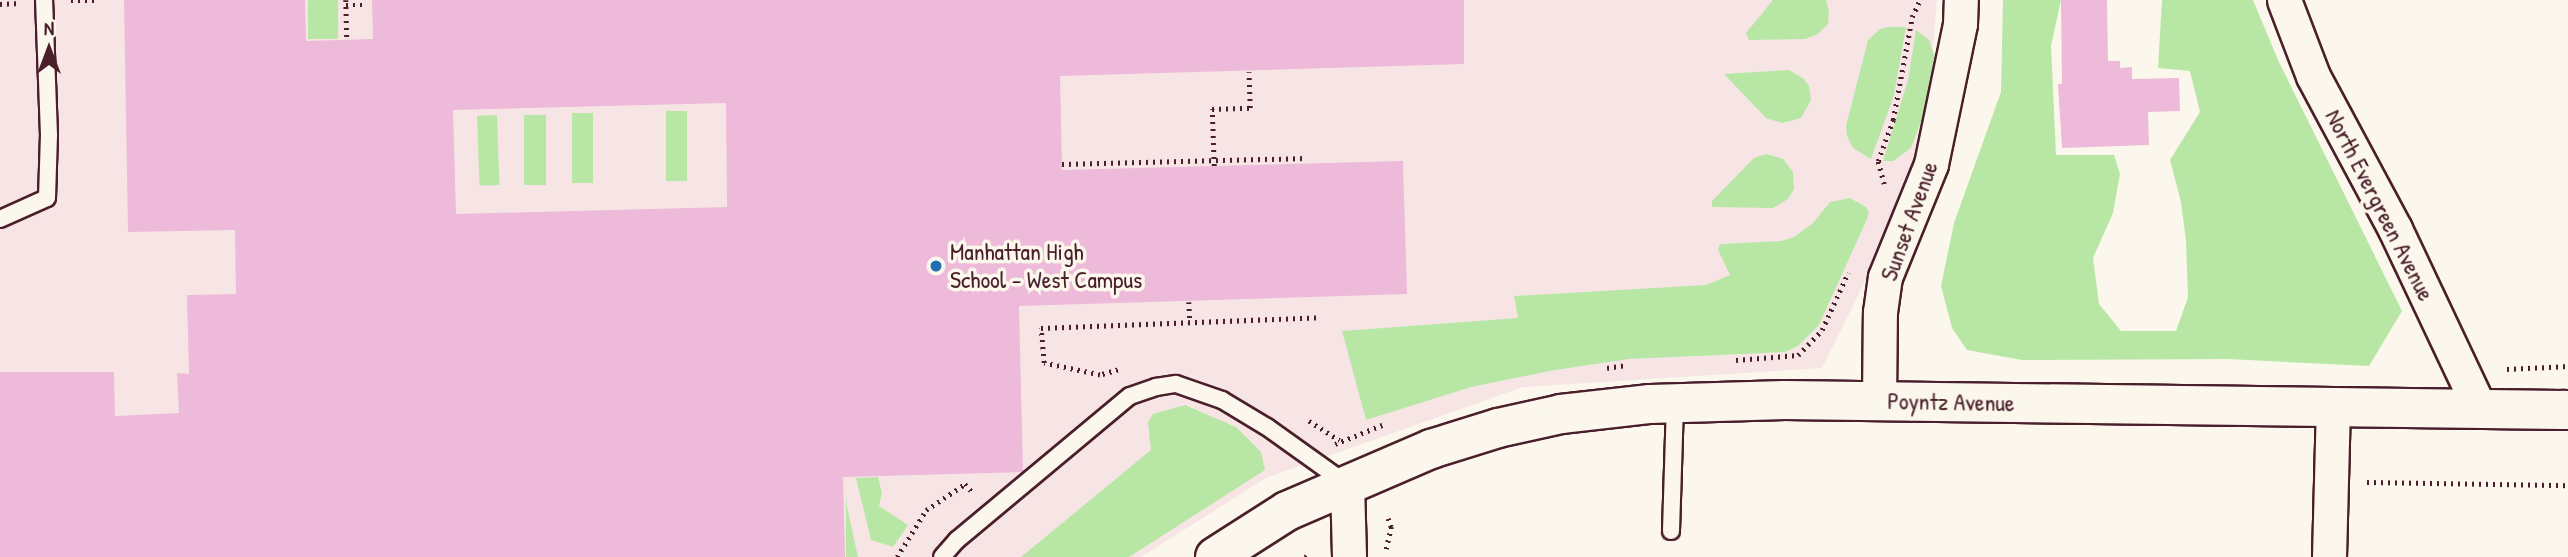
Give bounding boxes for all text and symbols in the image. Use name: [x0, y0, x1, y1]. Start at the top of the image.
north arrow: [14, 14, 84, 84]
text: N: [44, 15, 54, 41]
street label: North Evergreen Avenue: [2319, 105, 2441, 305]
street label: Sunset Avenue: [1874, 157, 1944, 285]
place label: Manhattan High School - West Campus: [950, 238, 1142, 294]
marker: Manhattan High School - West Campus: [928, 258, 944, 274]
street label: Poyntz Avenue: [1887, 386, 2015, 418]

